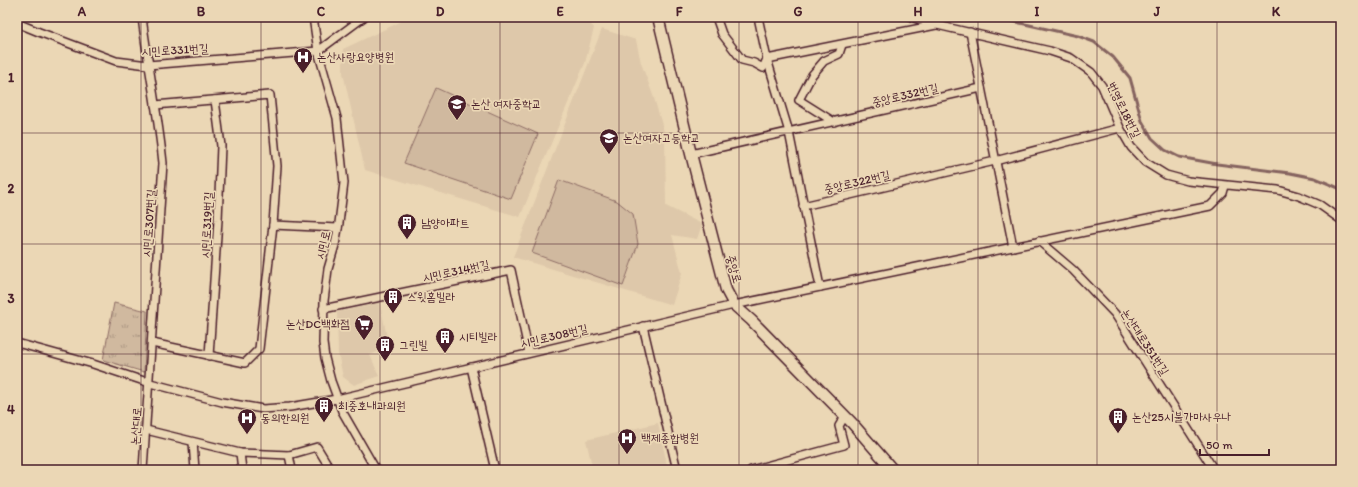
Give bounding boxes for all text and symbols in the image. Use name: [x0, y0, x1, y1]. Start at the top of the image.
text: A: [77, 4, 87, 19]
text: B: [197, 4, 206, 19]
text: C: [317, 4, 326, 19]
text: D: [436, 4, 445, 19]
text: E: [556, 4, 564, 19]
text: F: [676, 4, 683, 19]
text: G: [794, 4, 803, 19]
text: H: [914, 4, 923, 19]
text: I: [1035, 4, 1040, 19]
text: J: [1153, 4, 1161, 19]
text: K: [1272, 4, 1281, 19]
street label: 시민로331번길: [141, 41, 209, 59]
hospital icon: 논산사랑요양병원: [292, 46, 314, 74]
place label: 논산사랑요양병원: [317, 50, 394, 64]
text: 1: [8, 70, 14, 85]
street label: 중앙로332번길: [870, 80, 940, 109]
street label: 번영로18번길: [1104, 80, 1144, 141]
school or university icon: 논산 여자중학교: [446, 93, 468, 121]
place label: 논산 여자중학교: [471, 97, 541, 111]
school or university icon: 논산여자고등학교: [598, 127, 620, 155]
place label: 논산여자고등학교: [623, 131, 700, 145]
street label: 중앙로322번길: [823, 168, 892, 196]
text: 2: [8, 181, 15, 196]
street label: 시민로307번길: [140, 188, 158, 257]
street label: 시민로319번길: [198, 191, 216, 259]
building icon: 남양아파트: [396, 212, 418, 240]
place label: 남양아파트: [421, 216, 469, 230]
street label: 시민로: [313, 229, 333, 261]
street label: 중앙로: [723, 253, 745, 285]
street label: 시민로314번길: [421, 257, 491, 285]
building icon: 스윗홈빌라: [382, 286, 404, 314]
place label: 스윗홈빌라: [407, 290, 456, 304]
text: 3: [7, 291, 15, 306]
street label: 논산대로351번길: [1118, 306, 1172, 378]
supermarket icon: 논산DC백화점: [353, 313, 375, 341]
place label: 논산DC백화점: [286, 317, 350, 331]
street label: 시민로308번길: [519, 321, 589, 351]
building icon: 시티빌라: [434, 326, 456, 354]
place label: 시티빌라: [459, 330, 498, 344]
building icon: 그린빌: [374, 334, 396, 362]
place label: 그린빌: [399, 338, 428, 352]
building icon: 최중호내과의원: [313, 395, 335, 423]
place label: 최중호내과의원: [338, 399, 406, 413]
text: 4: [7, 402, 15, 417]
street label: 논산대로: [128, 406, 144, 446]
building icon: 논산25시불가마사우나: [1107, 406, 1129, 434]
hospital icon: 동의한의원: [236, 407, 258, 435]
place label: 논산25시불가마사우나: [1132, 410, 1232, 424]
place label: 동의한의원: [261, 411, 309, 425]
hospital icon: 백제종합병원: [616, 427, 638, 455]
place label: 백제종합병원: [641, 431, 699, 445]
scale bar: [1200, 431, 1269, 457]
text: 50 m: [1206, 438, 1232, 452]

